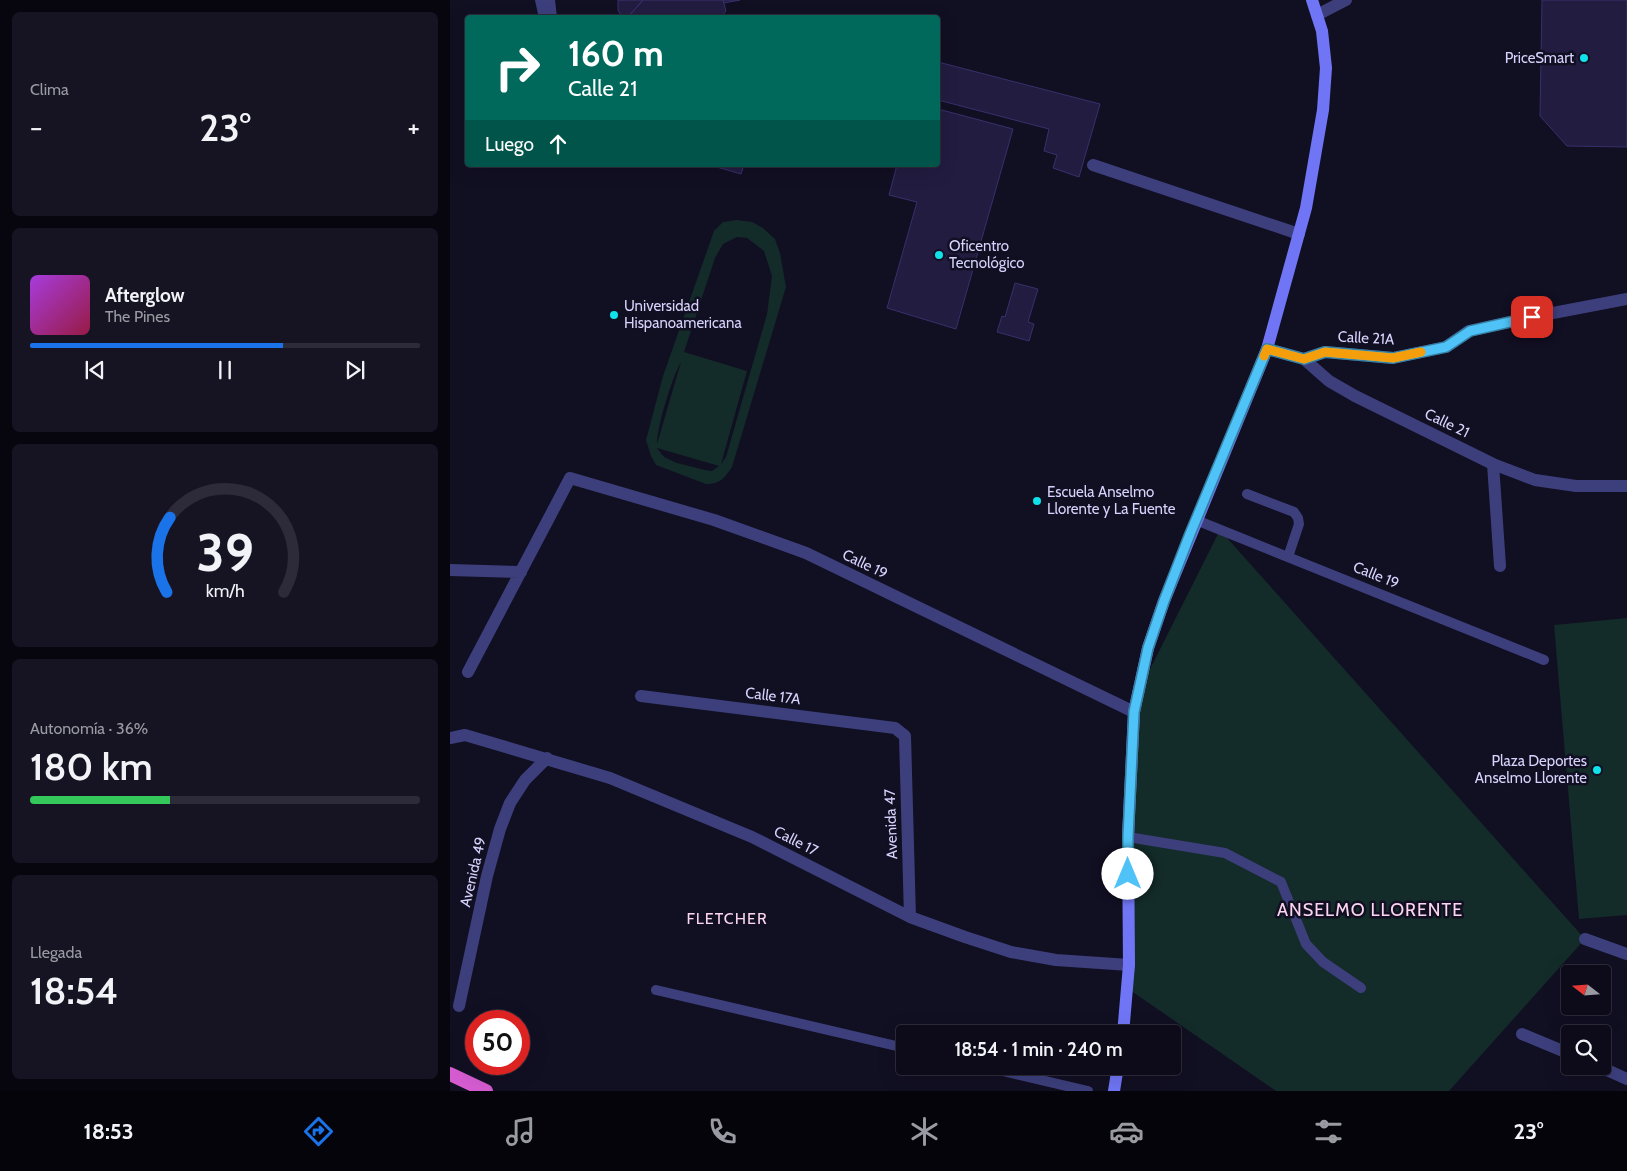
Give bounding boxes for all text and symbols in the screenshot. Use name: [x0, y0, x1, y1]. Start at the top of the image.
text: 160 m: [568, 32, 664, 75]
icon: right: [485, 35, 550, 100]
place label: PriceSmart: [1505, 49, 1574, 67]
marker: PriceSmart: [1578, 52, 1590, 64]
text: Calle 21: [568, 75, 637, 102]
text: Clima: [30, 80, 69, 99]
text: 23°: [199, 104, 251, 151]
text: −: [30, 110, 42, 144]
text: +: [408, 110, 420, 144]
icon: ahead: [544, 130, 572, 158]
text: Luego: [485, 133, 534, 156]
place label: Oficentro Tecnológico: [949, 237, 1025, 272]
marker: Oficentro Tecnológico: [933, 249, 945, 261]
text: Afterglow: [105, 284, 185, 307]
pin: [1511, 296, 1553, 338]
place label: Universidad Hispanoamericana: [624, 297, 742, 332]
icon: arrive: [1518, 303, 1546, 331]
text: The Pines: [105, 307, 170, 326]
marker: Universidad Hispanoamericana: [608, 309, 620, 321]
street label: Calle 21A: [1337, 328, 1395, 349]
icon: previous: [81, 356, 109, 384]
icon: pause: [211, 356, 239, 384]
icon: next: [341, 356, 369, 384]
street label: Calle 21: [1422, 405, 1472, 441]
place label: Escuela Anselmo Llorente y La Fuente: [1047, 483, 1176, 518]
marker: Escuela Anselmo Llorente y La Fuente: [1031, 495, 1043, 507]
text: 39: [196, 521, 254, 584]
street label: Calle 19: [840, 545, 890, 583]
street label: Calle 19: [1350, 558, 1402, 592]
text: km/h: [205, 580, 245, 601]
street label: Calle 17A: [744, 684, 802, 708]
text: Autonomía · 36%: [30, 719, 148, 738]
text: 180 km: [30, 743, 153, 790]
place label: Plaza Deportes Anselmo Llorente: [1475, 752, 1587, 787]
marker: Plaza Deportes Anselmo Llorente: [1591, 764, 1603, 776]
street label: Avenida 47: [881, 788, 901, 859]
street label: Calle 17: [771, 822, 821, 860]
street label: Avenida 49: [456, 835, 490, 909]
position arrow: [1101, 847, 1153, 899]
district label: ANSELMO LLORENTE: [1277, 899, 1463, 921]
district label: FLETCHER: [686, 909, 768, 928]
text: Llegada: [30, 943, 82, 962]
north arrow: [1561, 965, 1611, 1015]
map controls: [1561, 965, 1611, 1075]
text: 18:54: [30, 967, 118, 1014]
speed limit sign: 50: [465, 1010, 530, 1075]
button: search: [1561, 1025, 1611, 1075]
text: 18:54 · 1 min · 240 m: [954, 1038, 1123, 1061]
icon: directions: [301, 1114, 336, 1149]
icon: music: [503, 1114, 538, 1149]
icon: phone: [705, 1114, 740, 1149]
icon: climate: [907, 1114, 942, 1149]
icon: car: [1109, 1114, 1144, 1149]
icon: filters: [1311, 1114, 1346, 1149]
text: 18:53: [84, 1118, 134, 1145]
text: 23°: [1514, 1118, 1543, 1145]

